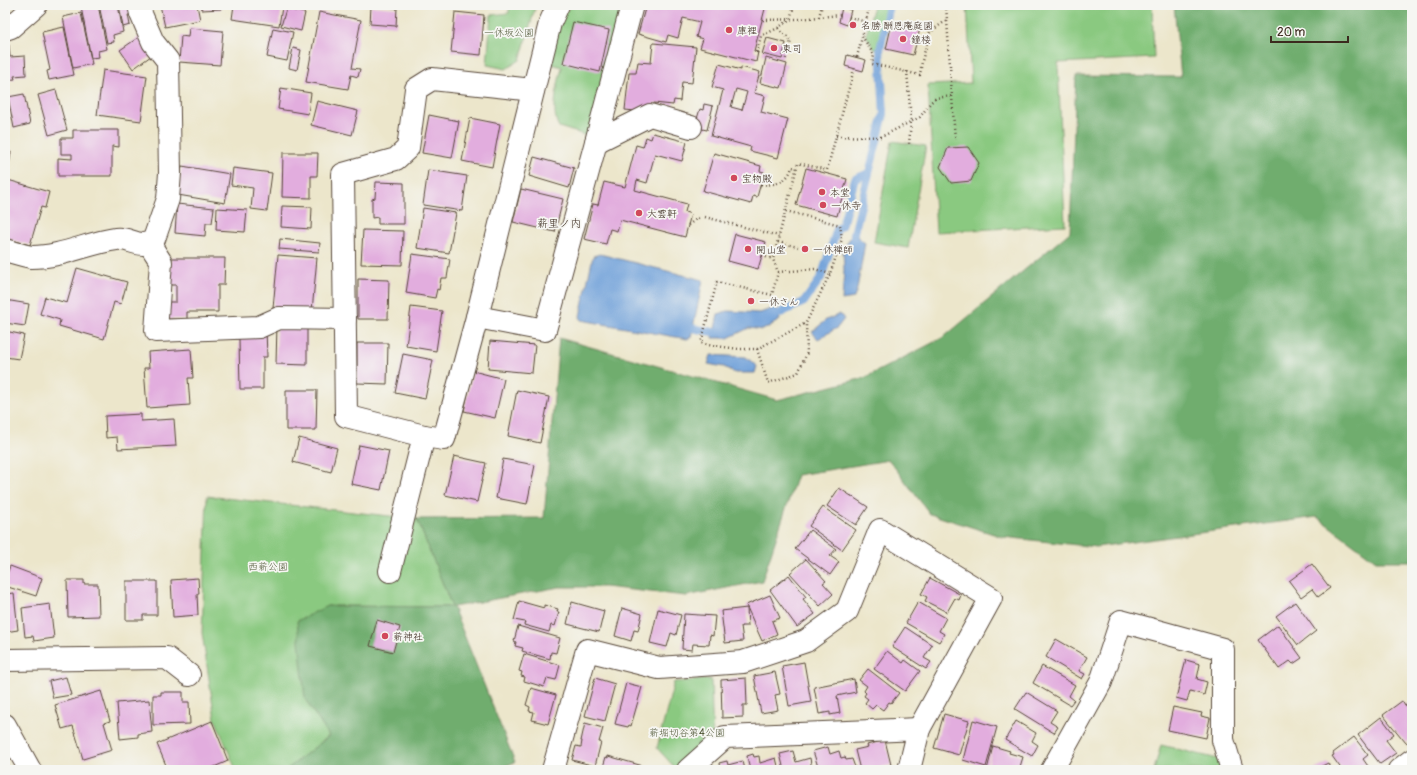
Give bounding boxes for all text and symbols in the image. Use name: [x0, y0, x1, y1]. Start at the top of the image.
scale bar: [1271, 18, 1348, 44]
marker: 名勝 酬恩庵庭園: [848, 20, 858, 30]
place label: 名勝 酬恩庵庭園: [861, 20, 933, 32]
marker: 庫裡: [724, 25, 734, 35]
place label: 庫裡: [737, 25, 757, 37]
text: 20 m: [1277, 25, 1306, 40]
park label: 一休坂公園: [484, 27, 534, 39]
marker: 鐘楼: [898, 34, 908, 44]
place label: 鐘楼: [911, 34, 931, 46]
marker: 東司: [769, 43, 779, 53]
place label: 東司: [782, 43, 802, 55]
marker: 宝物殿: [729, 173, 739, 183]
place label: 宝物殿: [742, 173, 772, 185]
marker: 本堂: [817, 187, 827, 197]
place label: 本堂: [830, 187, 850, 199]
marker: 一休寺: [818, 200, 828, 210]
place label: 一休寺: [831, 200, 861, 212]
marker: 大雲軒: [634, 208, 644, 218]
place label: 大雲軒: [647, 208, 677, 220]
district label: 薪里ノ内: [537, 217, 581, 230]
marker: 開山堂: [743, 244, 753, 254]
place label: 開山堂: [756, 244, 786, 256]
marker: 一休禅師: [800, 244, 810, 254]
place label: 一休禅師: [813, 244, 853, 256]
marker: 一休さん: [746, 296, 756, 306]
place label: 一休さん: [759, 296, 799, 308]
park label: 西薪公園: [248, 561, 288, 573]
marker: 薪神社: [380, 631, 390, 641]
place label: 薪神社: [393, 631, 423, 643]
park label: 薪堀切谷第4公園: [649, 727, 725, 739]

